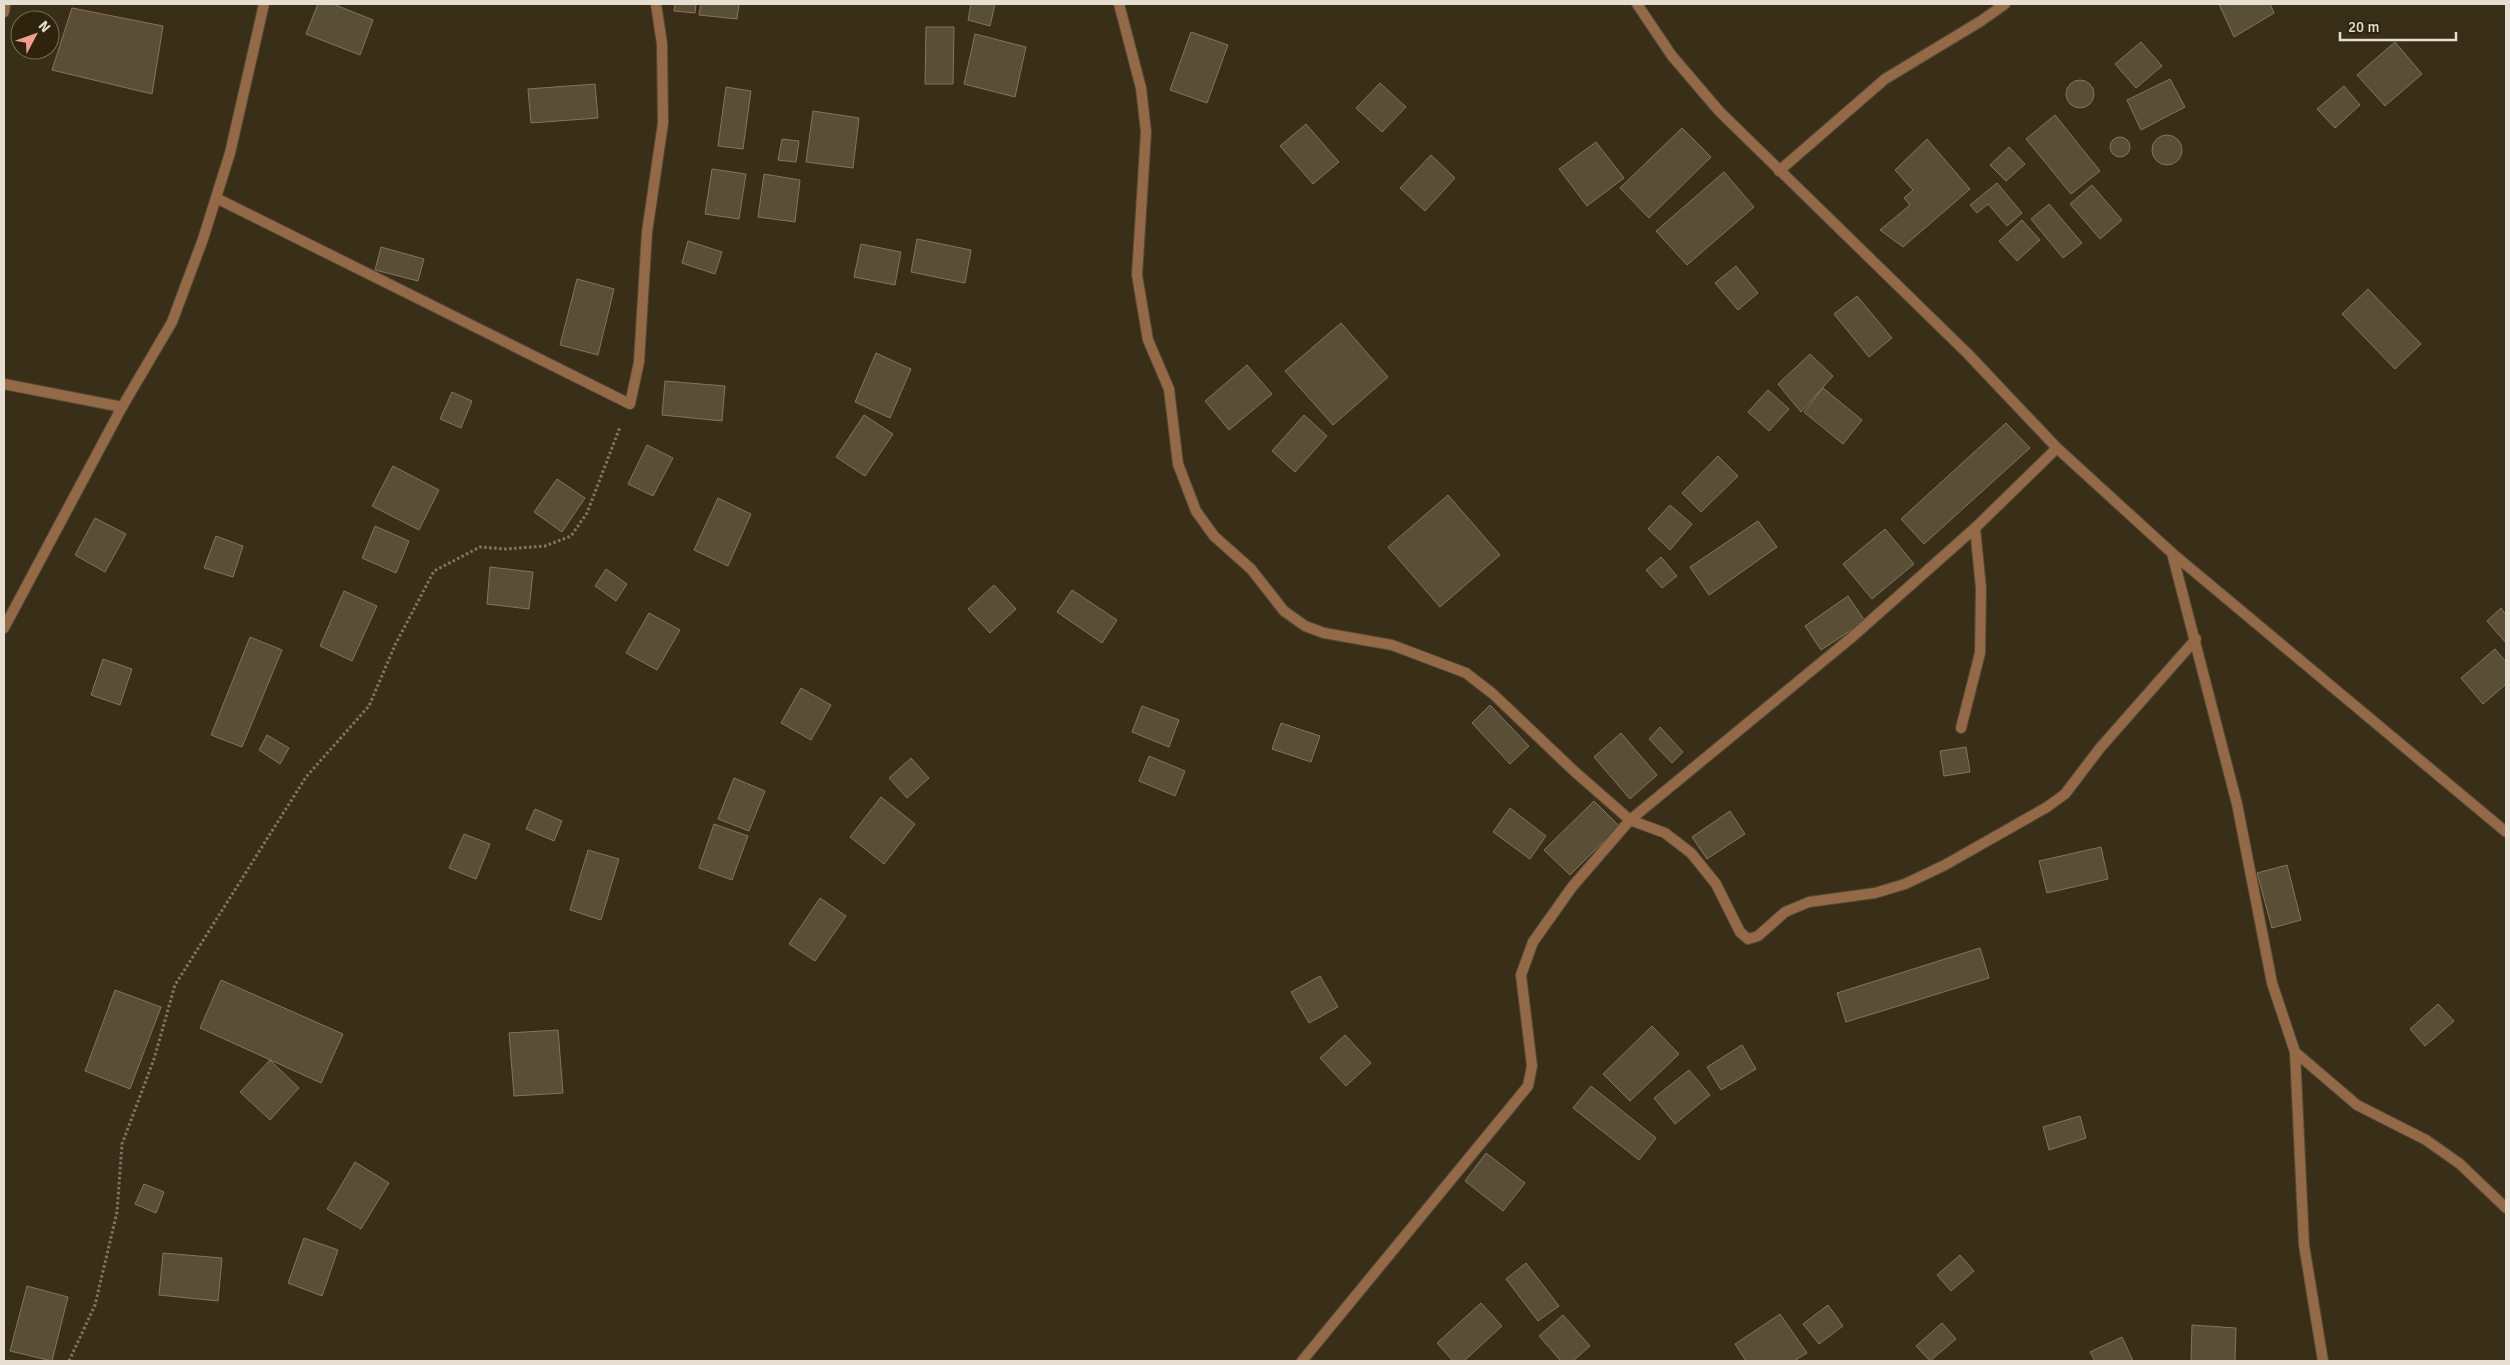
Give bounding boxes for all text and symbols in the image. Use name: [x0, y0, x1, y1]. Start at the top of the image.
north arrow: [10, 10, 60, 60]
scale bar: [2340, 10, 2456, 42]
text: N: [35, 18, 54, 36]
text: 20 m: [2348, 18, 2379, 36]

